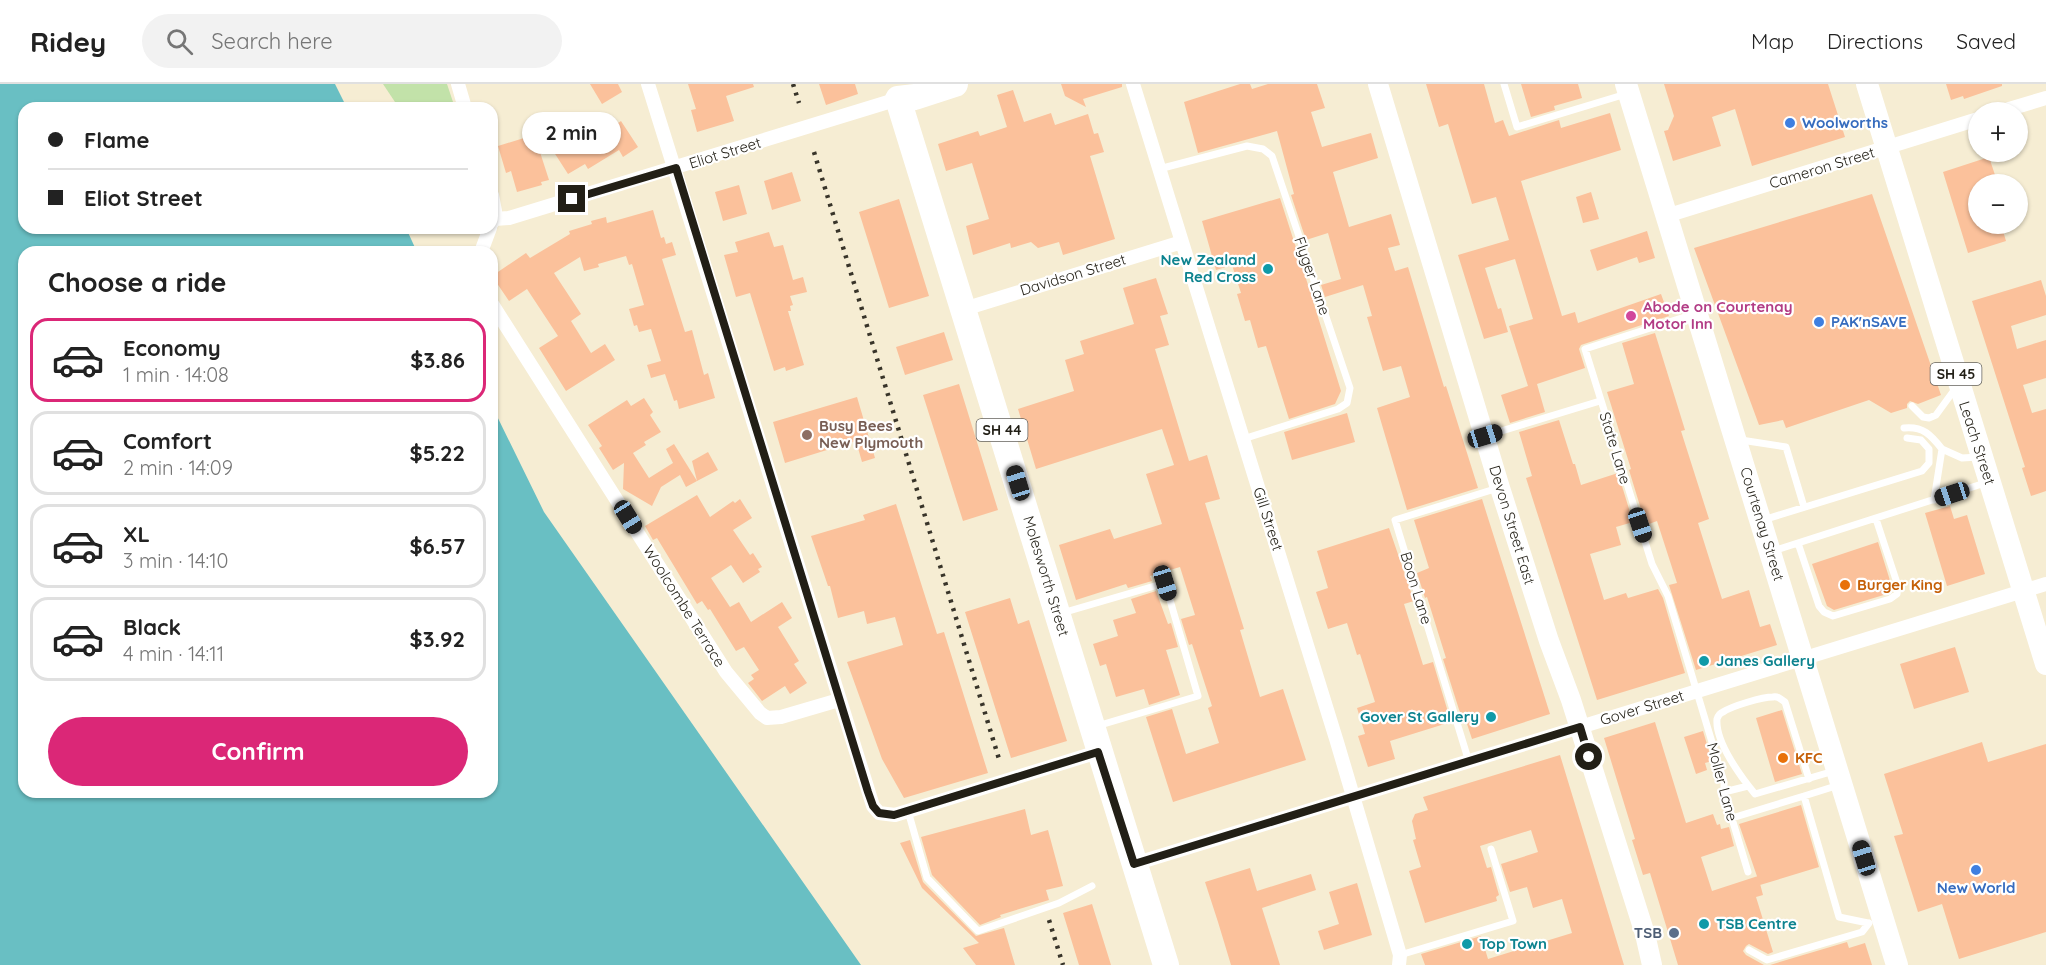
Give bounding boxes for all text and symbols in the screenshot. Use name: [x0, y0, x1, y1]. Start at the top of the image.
search box: [142, 14, 562, 68]
text: Ridey: [30, 24, 106, 59]
icon: search: [163, 25, 196, 58]
text: Search here: [211, 27, 333, 55]
text: Map: [1751, 28, 1794, 54]
text: Directions: [1827, 28, 1923, 54]
text: Saved: [1956, 28, 2016, 54]
map controls: [1968, 102, 2028, 234]
button: +: [1968, 102, 2028, 162]
callout: 2 min: [522, 112, 622, 154]
place label: Woolworths: [1802, 113, 1888, 132]
marker: Woolworths: [1783, 116, 1797, 130]
text: 2 min: [545, 120, 598, 145]
text: Flame: [84, 126, 149, 154]
street label: Eliot Street: [686, 133, 763, 172]
street label: Cameron Street: [1767, 142, 1877, 193]
button: −: [1968, 174, 2028, 234]
text: Eliot Street: [84, 184, 203, 212]
route end: [558, 185, 585, 212]
street label: Flyger Lane: [1290, 234, 1335, 318]
street label: Davidson Street: [1018, 249, 1128, 300]
place label: New Zealand Red Cross: [1161, 250, 1256, 286]
marker: New Zealand Red Cross: [1261, 262, 1275, 276]
text: Choose a ride: [48, 265, 226, 299]
place label: Abode on Courtenay Motor Inn: [1643, 297, 1793, 333]
marker: Abode on Courtenay Motor Inn: [1624, 309, 1638, 323]
place label: PAK'nSAVE: [1831, 312, 1907, 331]
marker: PAK'nSAVE: [1812, 315, 1826, 329]
icon: car: [51, 333, 105, 387]
text: Economy: [123, 334, 221, 362]
text: $3.86: [410, 346, 465, 374]
text: 1 min · 14:08: [123, 362, 229, 387]
road number: SH 45: [1930, 363, 1982, 385]
street label: Leach Street: [1955, 399, 2000, 487]
street label: State Lane: [1596, 409, 1635, 486]
place label: Busy Bees New Plymouth: [819, 416, 923, 452]
road number: SH 44: [976, 419, 1028, 441]
car: [1465, 422, 1505, 450]
icon: car: [51, 426, 105, 480]
text: Comfort: [123, 427, 212, 455]
marker: Busy Bees New Plymouth: [800, 428, 814, 442]
text: $5.22: [410, 439, 465, 467]
text: 2 min · 14:09: [123, 455, 233, 480]
car: [1004, 463, 1032, 503]
street label: Devon Street East: [1485, 463, 1540, 587]
street label: Courtenay Street: [1736, 465, 1789, 583]
car: [1932, 480, 1972, 508]
street label: Gill Street: [1249, 485, 1288, 553]
car: [611, 497, 645, 537]
car: [1626, 505, 1654, 545]
street label: Molesworth Street: [1019, 513, 1074, 638]
icon: car: [51, 519, 105, 573]
text: XL: [123, 520, 150, 548]
text: $6.57: [409, 532, 465, 560]
street label: Woolcombe Terrace: [639, 541, 730, 670]
text: 3 min · 14:10: [123, 548, 229, 573]
street label: Boon Lane: [1396, 549, 1437, 626]
car: [1151, 563, 1179, 603]
place label: Burger King: [1857, 575, 1943, 594]
marker: Burger King: [1838, 578, 1852, 592]
icon: car: [51, 612, 105, 666]
text: Black: [123, 613, 181, 641]
text: $3.92: [410, 625, 465, 653]
text: 4 min · 14:11: [123, 641, 224, 666]
place label: Janes Gallery: [1716, 651, 1815, 670]
marker: Janes Gallery: [1697, 654, 1711, 668]
street label: Gover Street: [1598, 686, 1686, 729]
place label: Gover St Gallery: [1360, 707, 1479, 726]
marker: Gover St Gallery: [1484, 710, 1498, 724]
button: Confirm: [48, 717, 468, 786]
street label: Moller Lane: [1703, 740, 1742, 823]
route start: [1575, 743, 1602, 770]
place label: KFC: [1795, 748, 1823, 767]
marker: KFC: [1776, 751, 1790, 765]
car: [1850, 838, 1878, 878]
marker: New World: [1969, 863, 1983, 877]
place label: New World: [1937, 878, 2015, 897]
place label: TSB Centre: [1716, 914, 1797, 933]
marker: TSB Centre: [1697, 917, 1711, 931]
place label: TSB: [1634, 923, 1662, 942]
marker: TSB: [1667, 926, 1681, 940]
place label: Top Town: [1479, 934, 1547, 953]
marker: Top Town: [1460, 937, 1474, 951]

